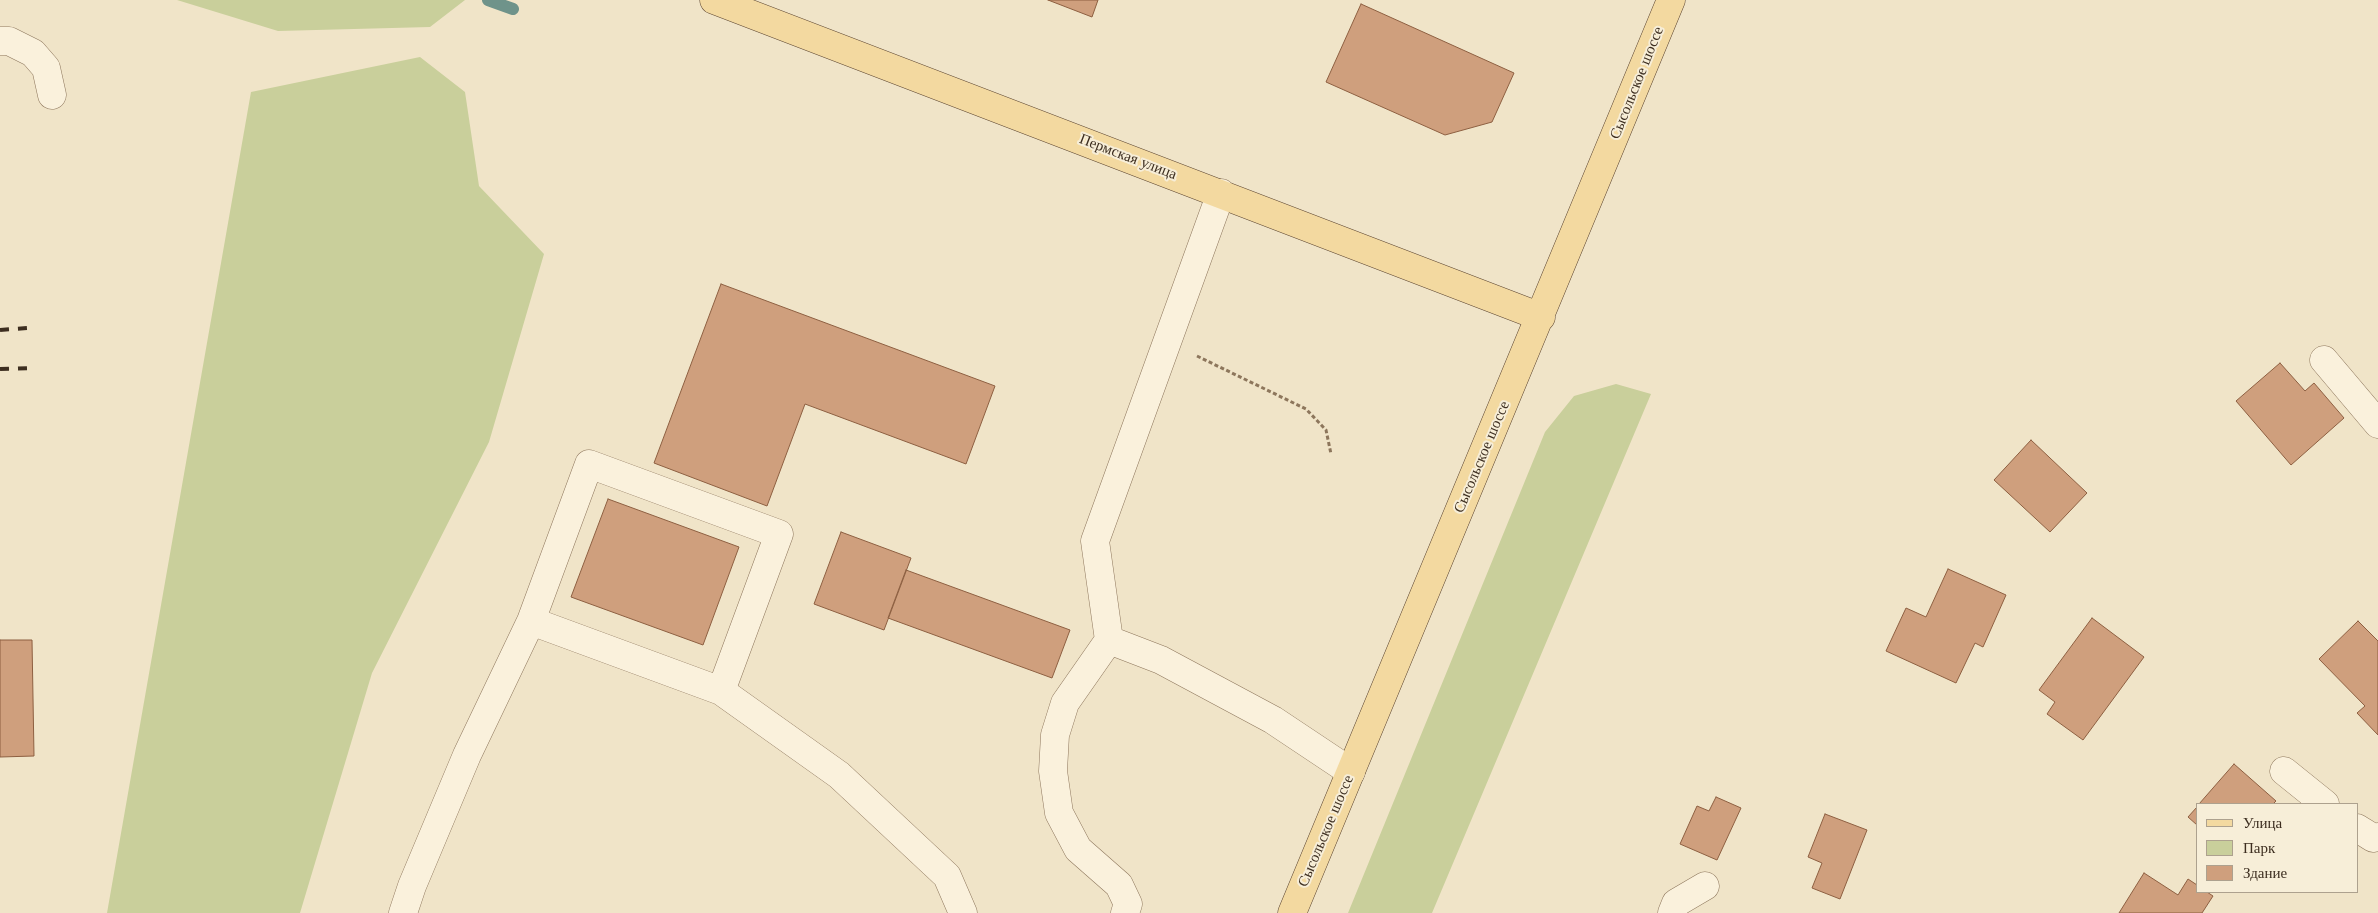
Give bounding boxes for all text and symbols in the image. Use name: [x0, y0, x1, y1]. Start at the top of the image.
street label: Сысольское шоссе: [1606, 24, 1668, 142]
street label: Пермская улица: [1077, 130, 1179, 184]
street label: Сысольское шоссе: [1450, 398, 1514, 516]
street label: Сысольское шоссе: [1294, 772, 1358, 890]
legend: [2196, 803, 2358, 893]
text: Улица: [2243, 813, 2282, 832]
text: Парк: [2243, 838, 2275, 857]
text: Здание: [2243, 863, 2287, 882]

